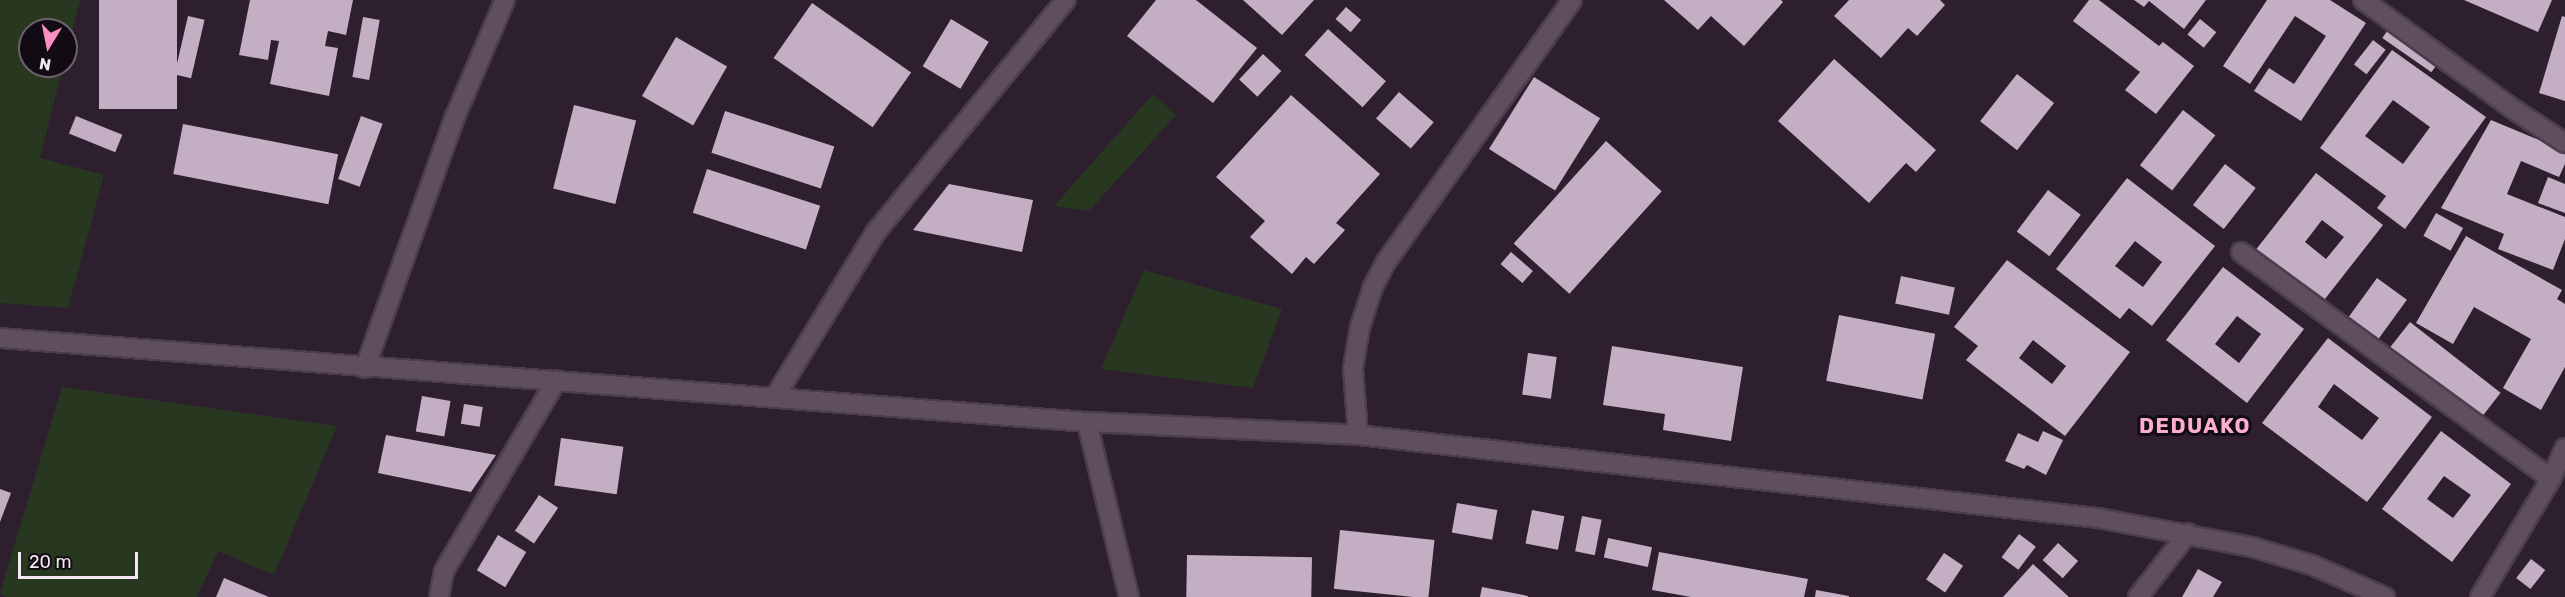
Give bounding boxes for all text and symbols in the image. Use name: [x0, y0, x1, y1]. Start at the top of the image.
north arrow: [18, 18, 78, 78]
text: N: [38, 54, 52, 75]
district label: DEDUAKO: [2139, 413, 2251, 439]
scale bar: [21, 540, 141, 578]
text: 20 m: [29, 551, 71, 573]

